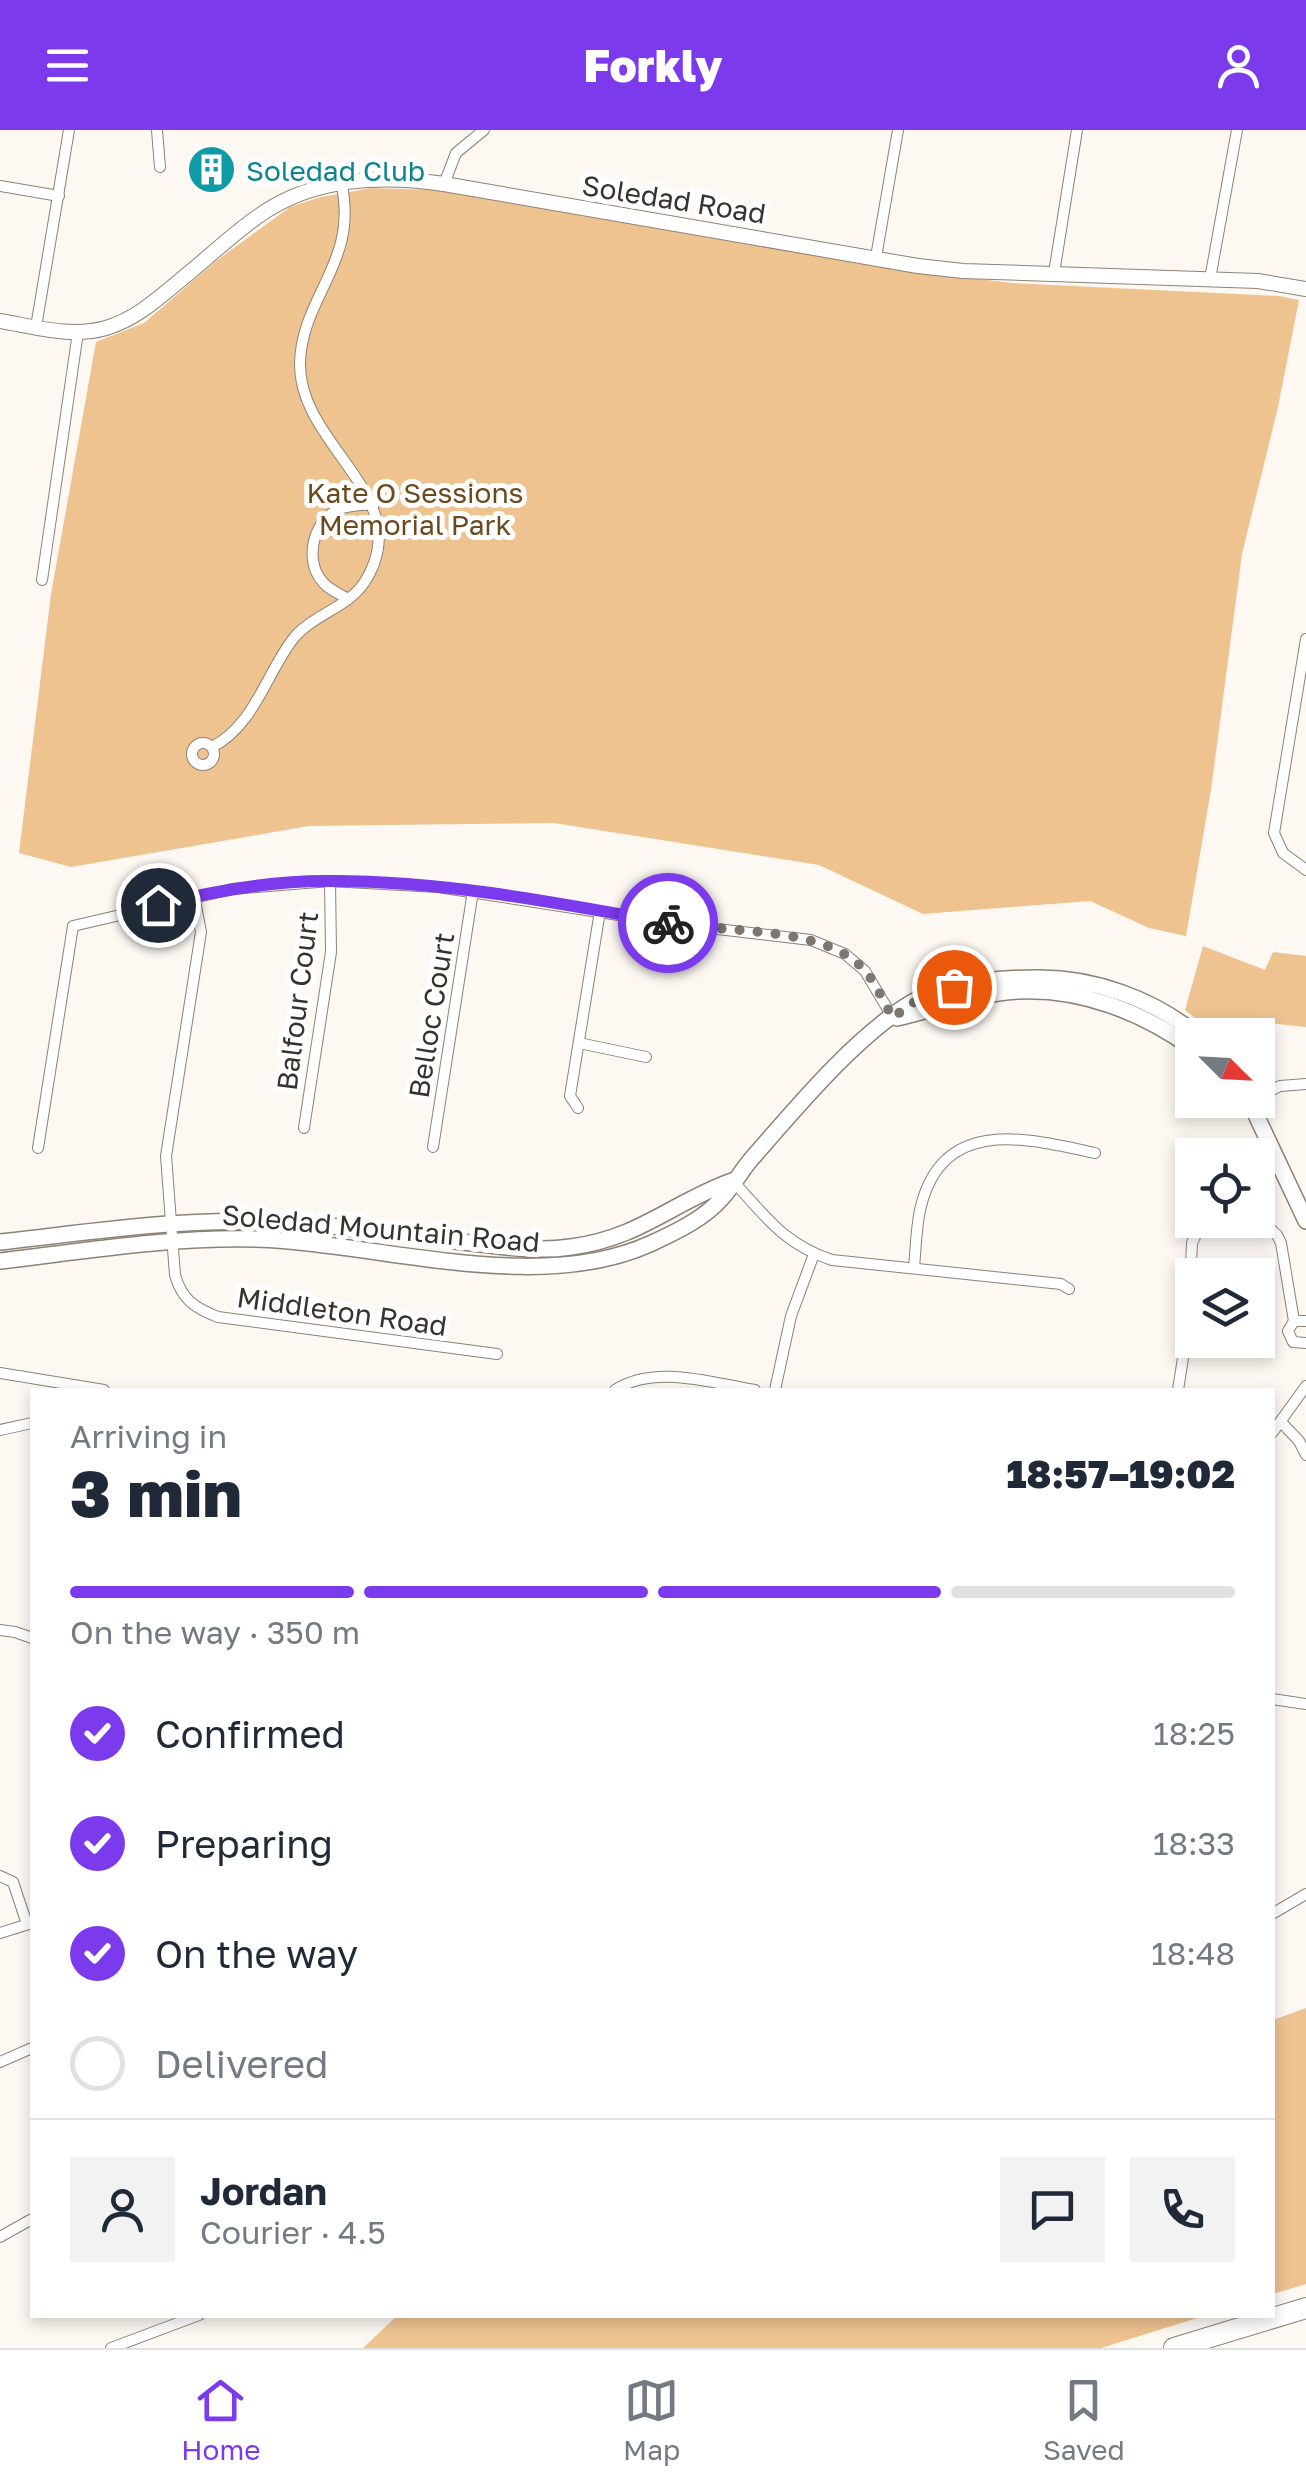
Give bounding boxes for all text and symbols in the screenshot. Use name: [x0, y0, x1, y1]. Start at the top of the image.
icon: menu: [40, 38, 95, 93]
text: Forkly: [583, 38, 723, 92]
icon: person: [1211, 38, 1266, 93]
building icon: Soledad Club: [185, 144, 237, 196]
place label: Soledad Club: [246, 154, 425, 187]
street label: Soledad Road: [580, 168, 768, 230]
park label: Kate O Sessions Memorial Park: [307, 476, 523, 541]
pin: [116, 863, 201, 948]
courier: [618, 873, 718, 973]
icon: home: [131, 878, 186, 933]
icon: bike: [641, 896, 696, 951]
street label: Balfour Court: [270, 910, 324, 1092]
street label: Belloc Court: [402, 930, 460, 1100]
pin: [912, 945, 997, 1030]
icon: bag: [927, 960, 982, 1015]
north arrow: [1175, 1018, 1275, 1118]
map controls: [1175, 1018, 1275, 1358]
button: locate: [1175, 1138, 1275, 1238]
street label: Soledad Mountain Road: [221, 1198, 541, 1258]
button: layers: [1175, 1258, 1275, 1358]
street label: Middleton Road: [235, 1280, 449, 1342]
text: Arriving in: [70, 1417, 227, 1455]
text: 18:57–19:02: [1007, 1451, 1235, 1496]
text: 3 min: [70, 1453, 242, 1531]
text: On the way · 350 m: [70, 1613, 360, 1651]
icon: check: [70, 1706, 125, 1761]
text: Confirmed: [155, 1711, 345, 1756]
text: 18:25: [1153, 1714, 1235, 1752]
icon: check: [70, 1816, 125, 1871]
text: Preparing: [155, 1821, 333, 1866]
text: 18:33: [1153, 1824, 1235, 1862]
icon: check: [70, 1926, 125, 1981]
text: On the way: [155, 1931, 358, 1976]
text: 18:48: [1151, 1934, 1235, 1972]
text: Delivered: [155, 2041, 328, 2086]
button: person: [70, 2157, 175, 2262]
button: chat: [1000, 2157, 1105, 2262]
button: phone: [1130, 2157, 1235, 2262]
text: Jordan: [200, 2168, 327, 2213]
text: Courier · 4.5: [200, 2213, 386, 2251]
tab: Home: [181, 2373, 260, 2466]
tab: Map: [623, 2373, 680, 2466]
tab: Saved: [1043, 2373, 1125, 2466]

